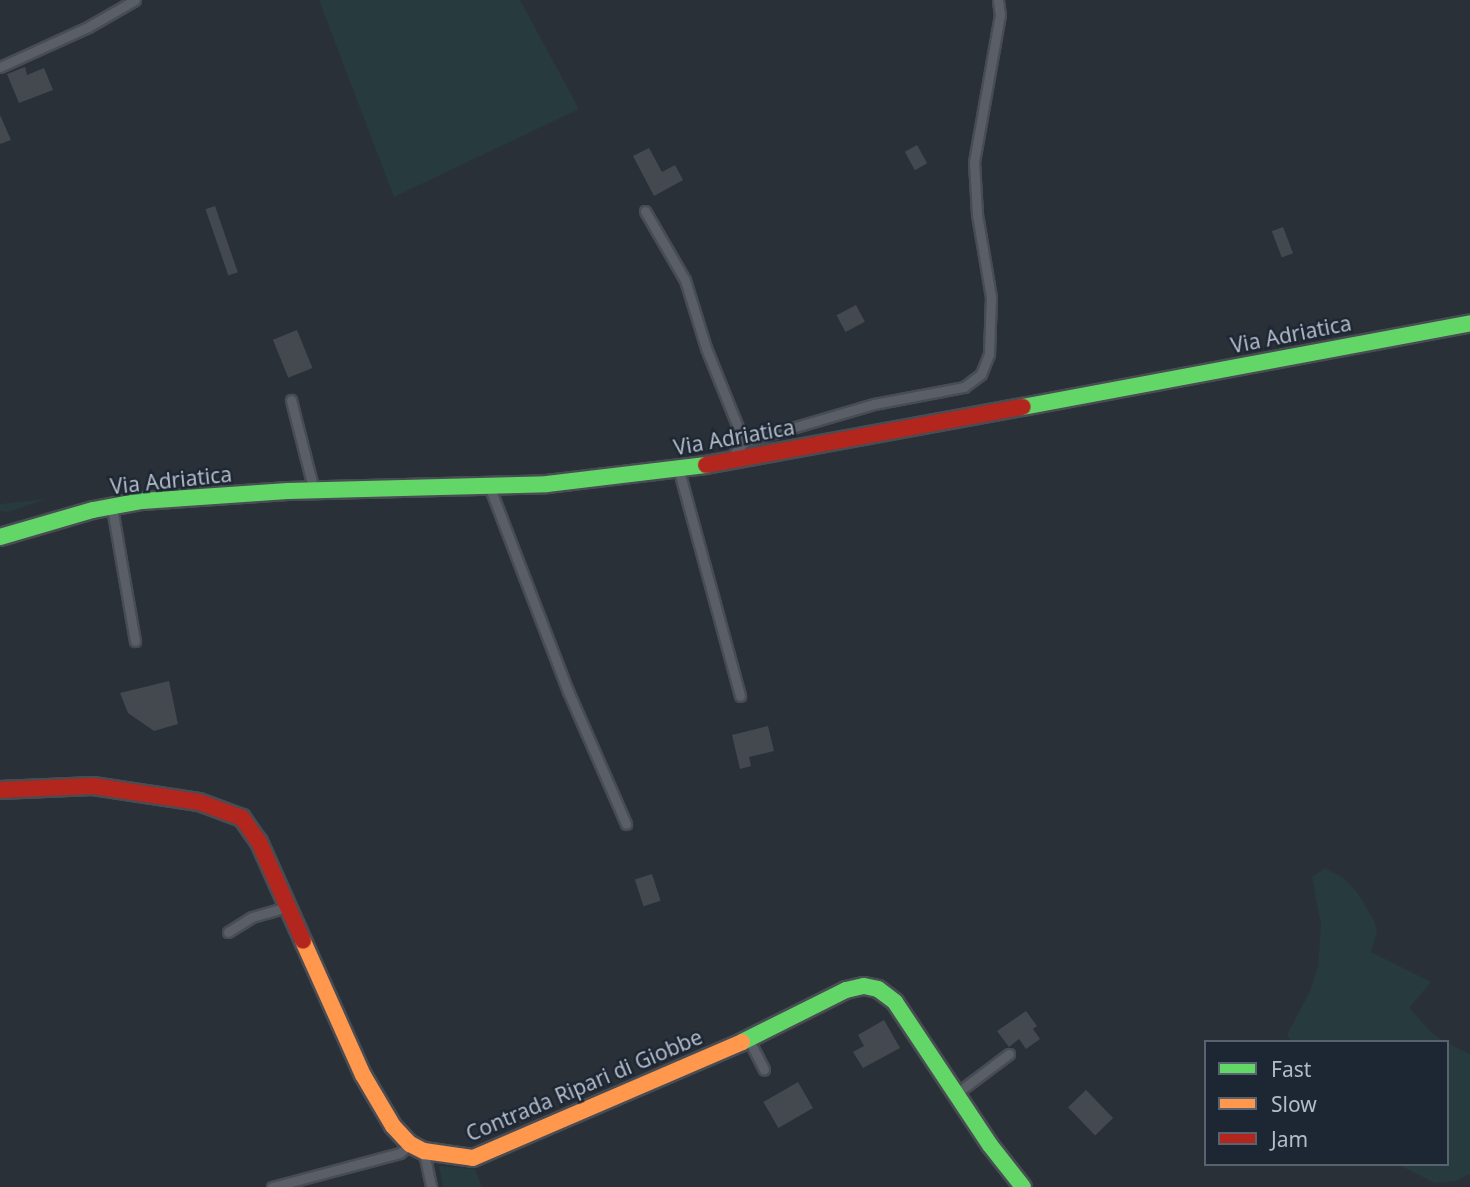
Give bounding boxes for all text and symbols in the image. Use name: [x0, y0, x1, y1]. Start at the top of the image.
street label: Via Adriatica: [1229, 310, 1353, 358]
street label: Via Adriatica: [672, 414, 796, 460]
street label: Via Adriatica: [109, 461, 233, 499]
street label: Contrada Ripari di Giobbe: [462, 1024, 706, 1146]
legend: [1204, 1040, 1449, 1166]
text: Fast: [1271, 1055, 1311, 1083]
text: Slow: [1271, 1090, 1317, 1118]
text: Jam: [1271, 1125, 1308, 1153]

